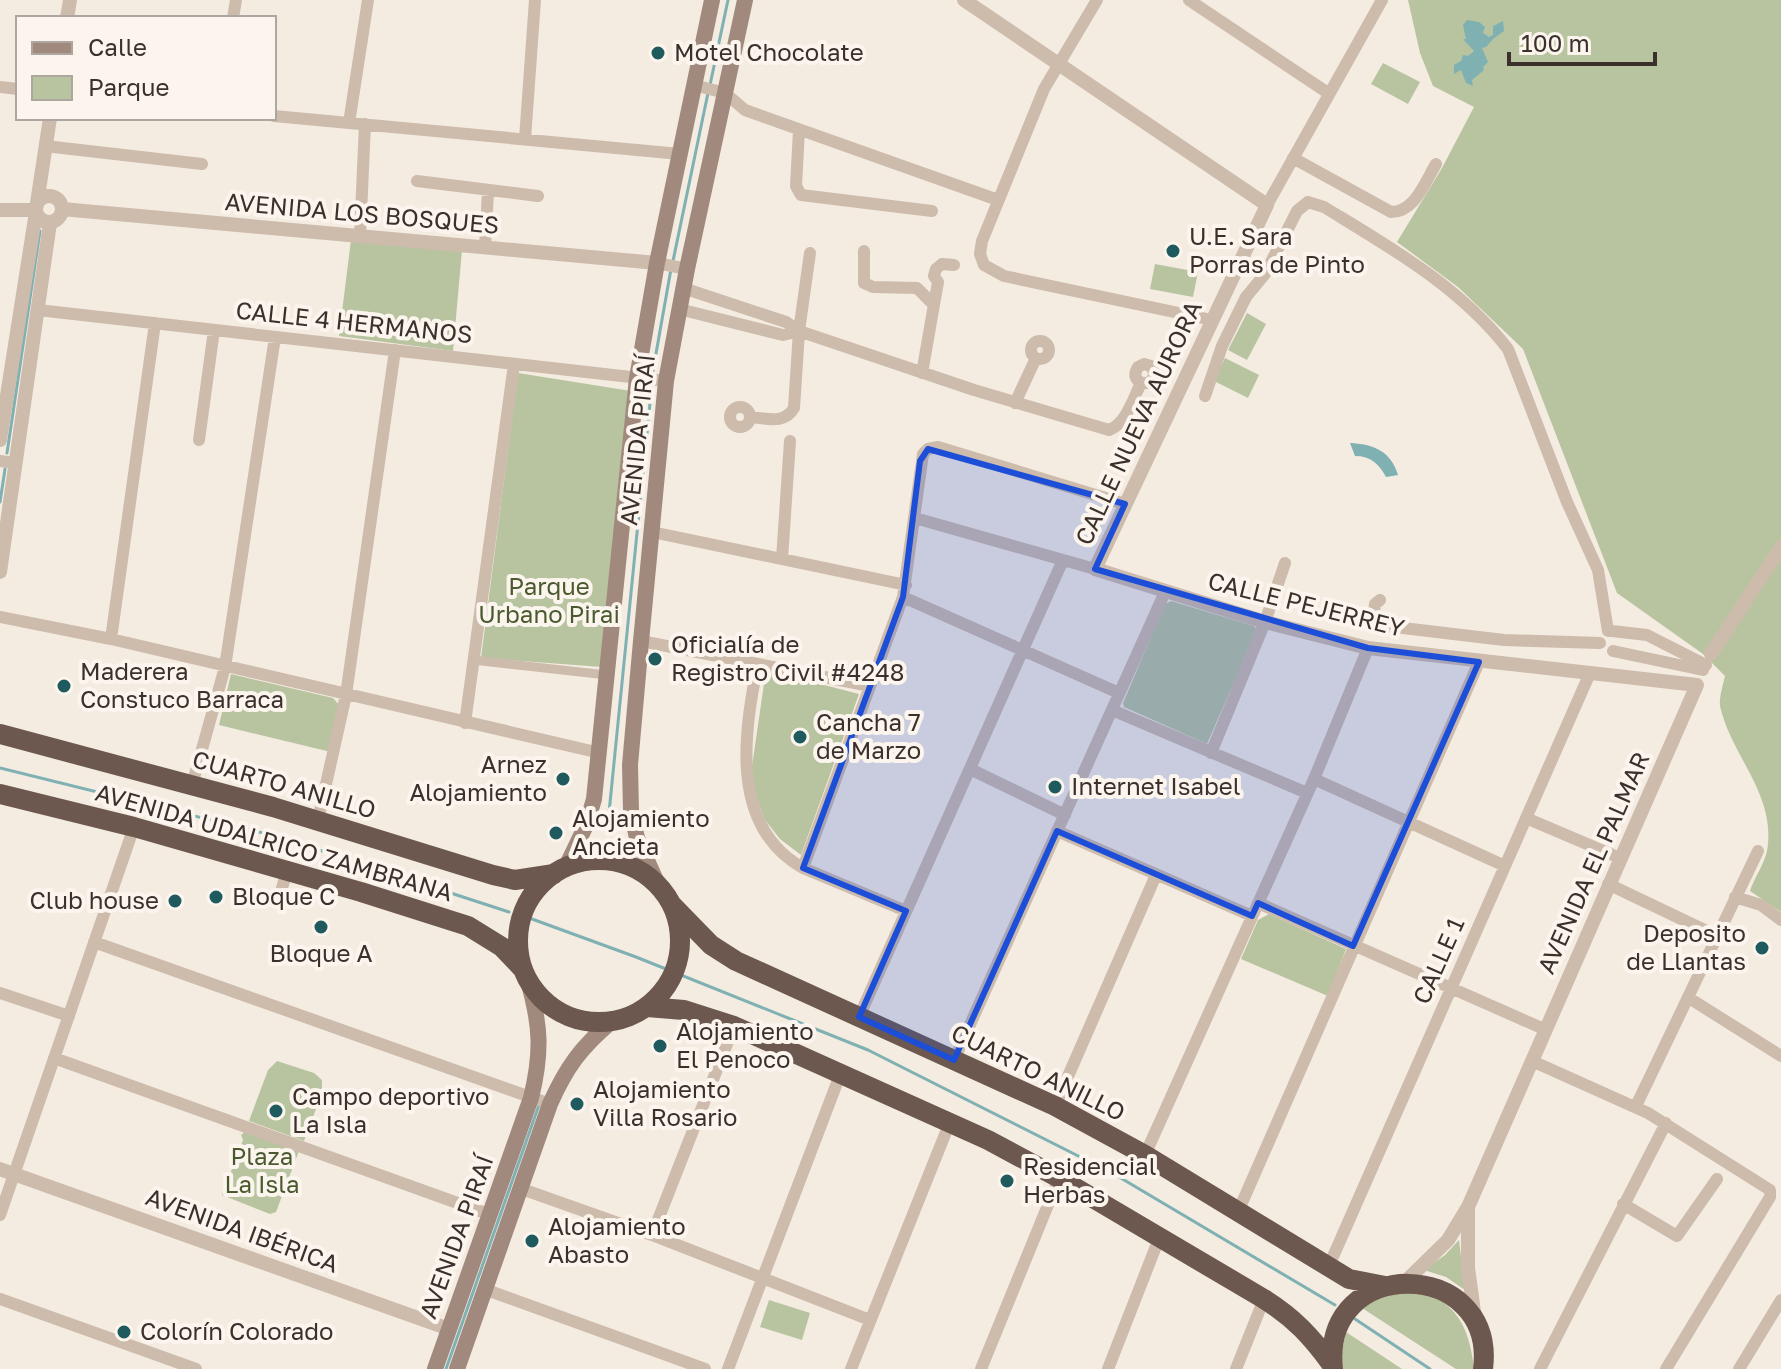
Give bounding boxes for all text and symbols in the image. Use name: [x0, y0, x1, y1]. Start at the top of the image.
legend: [16, 16, 276, 120]
scale bar: [1509, 16, 1655, 66]
text: 100 m: [1521, 28, 1590, 57]
text: Calle: [88, 32, 147, 61]
place label: Motel Chocolate: [674, 37, 864, 66]
marker: Motel Chocolate: [649, 44, 667, 62]
text: Parque: [88, 72, 169, 101]
street label: AVENIDA LOS BOSQUES: [224, 186, 500, 239]
place label: U.E. Sara Porras de Pinto: [1189, 221, 1365, 278]
marker: U.E. Sara Porras de Pinto: [1164, 242, 1182, 260]
street label: CALLE 4 HERMANOS: [234, 295, 474, 348]
street label: CALLE NUEVA AURORA: [1068, 296, 1207, 549]
street label: AVENIDA PIRAÍ: [613, 351, 660, 527]
street label: CALLE PEJERREY: [1205, 565, 1408, 642]
park label: Parque Urbano Pirai: [478, 571, 620, 628]
place label: Oficialía de Registro Civil #4248: [671, 629, 905, 686]
marker: Oficialía de Registro Civil #4248: [646, 650, 664, 668]
place label: Maderera Constuco Barraca: [80, 656, 284, 713]
marker: Maderera Constuco Barraca: [55, 677, 73, 695]
place label: Cancha 7 de Marzo: [816, 707, 921, 764]
marker: Cancha 7 de Marzo: [791, 728, 809, 746]
street label: CUARTO ANILLO: [189, 744, 379, 824]
street label: AVENIDA EL PALMAR: [1531, 747, 1655, 978]
place label: Arnez Alojamiento: [409, 749, 547, 806]
marker: Arnez Alojamiento: [554, 770, 572, 788]
place label: Internet Isabel: [1071, 771, 1240, 800]
street label: AVENIDA UDALRICO ZAMBRANA: [92, 777, 456, 907]
marker: Internet Isabel: [1046, 778, 1064, 796]
place label: Alojamiento Ancieta: [572, 803, 710, 860]
marker: Alojamiento Ancieta: [547, 824, 565, 842]
place label: Bloque C: [232, 881, 335, 910]
place label: Club house: [29, 885, 159, 914]
marker: Bloque C: [207, 888, 225, 906]
marker: Club house: [166, 892, 184, 910]
street label: CALLE 1: [1406, 913, 1469, 1008]
marker: Bloque A: [312, 918, 330, 936]
place label: Deposito de Llantas: [1626, 918, 1746, 975]
place label: Bloque A: [269, 938, 373, 967]
marker: Deposito de Llantas: [1753, 939, 1771, 957]
place label: Alojamiento El Penoco: [676, 1016, 814, 1073]
street label: CUARTO ANILLO: [947, 1017, 1130, 1126]
marker: Alojamiento El Penoco: [651, 1037, 669, 1055]
place label: Alojamiento Villa Rosario: [593, 1074, 737, 1131]
place label: Campo deportivo La Isla: [292, 1081, 489, 1138]
marker: Alojamiento Villa Rosario: [568, 1095, 586, 1113]
marker: Campo deportivo La Isla: [267, 1102, 285, 1120]
park label: Plaza La Isla: [225, 1141, 299, 1198]
street label: AVENIDA PIRAÍ: [413, 1149, 499, 1322]
place label: Residencial Herbas: [1023, 1151, 1156, 1208]
marker: Residencial Herbas: [998, 1172, 1016, 1190]
street label: AVENIDA IBÉRICA: [142, 1181, 343, 1278]
place label: Alojamiento Abasto: [548, 1211, 686, 1268]
marker: Alojamiento Abasto: [523, 1232, 541, 1250]
place label: Colorín Colorado: [140, 1316, 334, 1345]
marker: Colorín Colorado: [115, 1323, 133, 1341]

